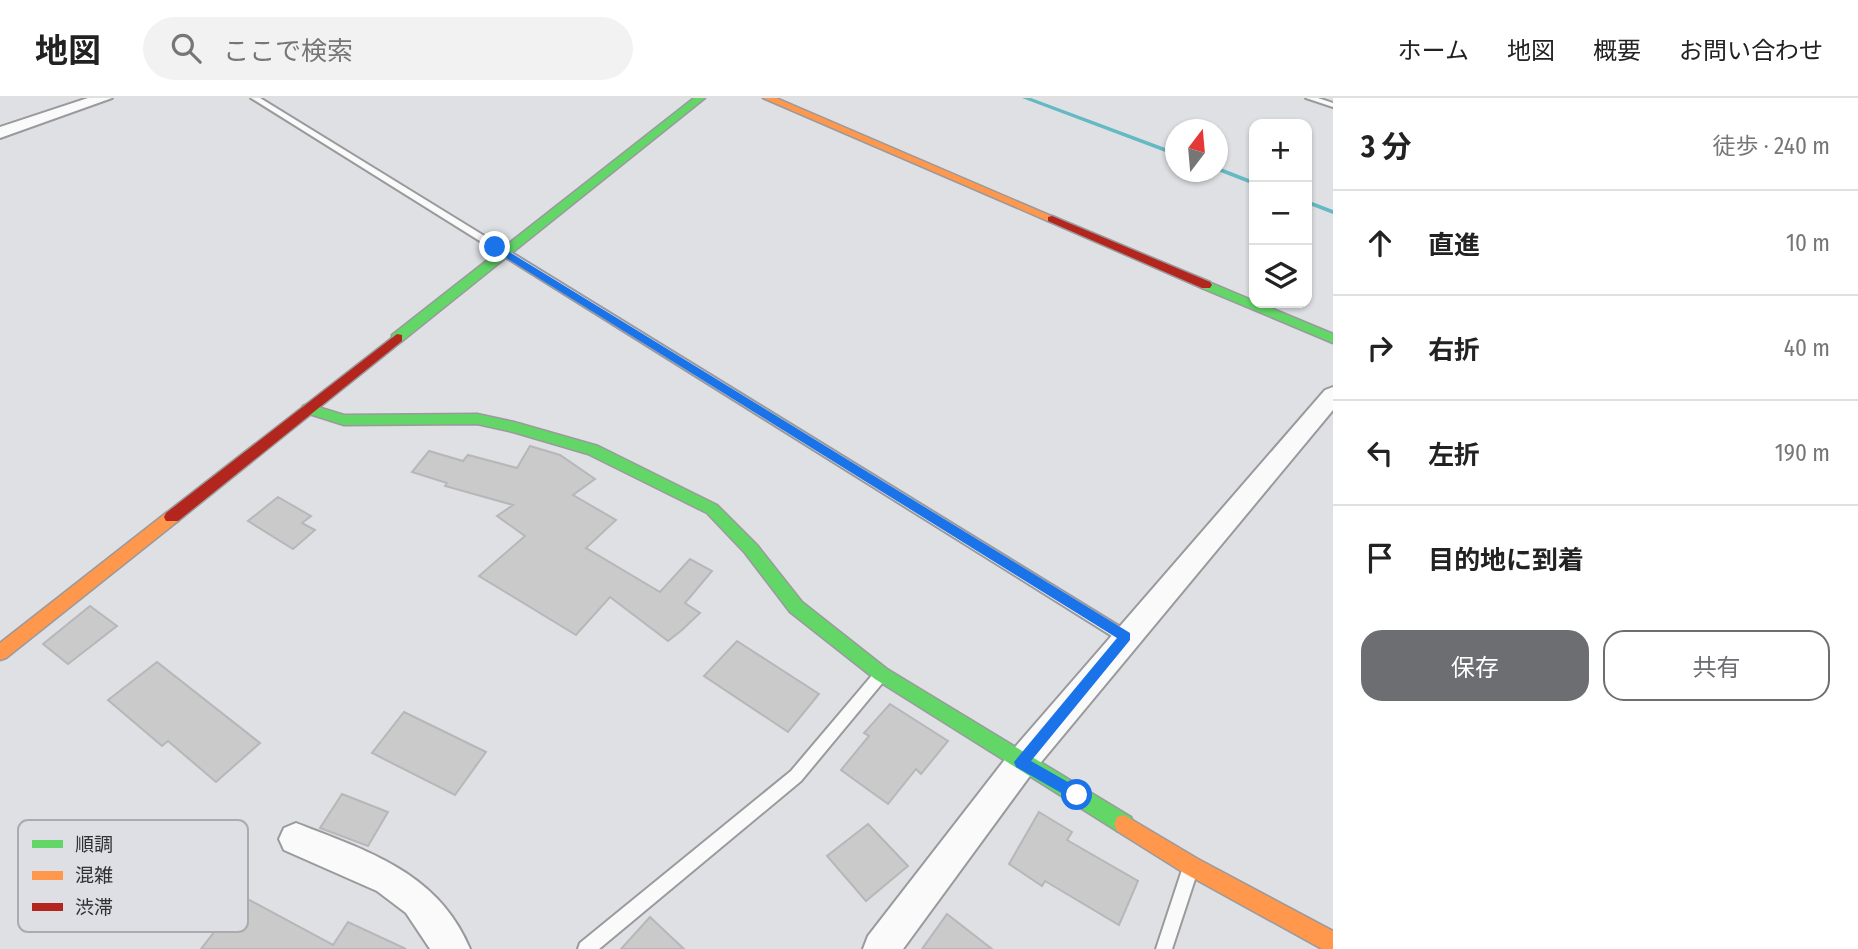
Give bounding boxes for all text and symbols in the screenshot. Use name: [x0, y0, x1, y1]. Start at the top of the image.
search box: [143, 17, 633, 80]
icon: search: [167, 29, 205, 67]
text: 地図: [35, 31, 101, 71]
text: ここで検索: [223, 36, 353, 67]
text: ホーム: [1398, 37, 1469, 65]
text: 地図: [1507, 37, 1555, 65]
text: 概要: [1593, 37, 1641, 65]
text: お問い合わせ: [1679, 37, 1823, 65]
north arrow: [1165, 119, 1228, 182]
map controls: [1249, 119, 1312, 308]
button: +: [1249, 119, 1312, 182]
text: 3 分: [1361, 129, 1411, 165]
text: 徒歩 · 240 m: [1712, 132, 1830, 160]
button: −: [1249, 182, 1312, 245]
icon: ahead: [1361, 224, 1399, 262]
text: 10 m: [1786, 229, 1830, 257]
text: 直進: [1428, 230, 1480, 261]
route end: [479, 231, 510, 262]
button: layers: [1249, 245, 1312, 308]
icon: right: [1361, 329, 1399, 367]
text: 40 m: [1784, 334, 1830, 362]
text: 右折: [1428, 335, 1480, 366]
icon: left: [1361, 434, 1399, 472]
text: 190 m: [1775, 439, 1830, 467]
text: 左折: [1428, 440, 1480, 471]
icon: arrive: [1361, 539, 1399, 577]
text: 目的地に到着: [1428, 545, 1584, 576]
button: 保存: [1361, 630, 1589, 701]
button: 共有: [1603, 630, 1830, 701]
route start: [1061, 779, 1092, 810]
legend: [18, 820, 248, 932]
text: 順調: [75, 833, 113, 856]
text: 混雑: [75, 864, 113, 887]
text: 渋滞: [75, 896, 113, 919]

